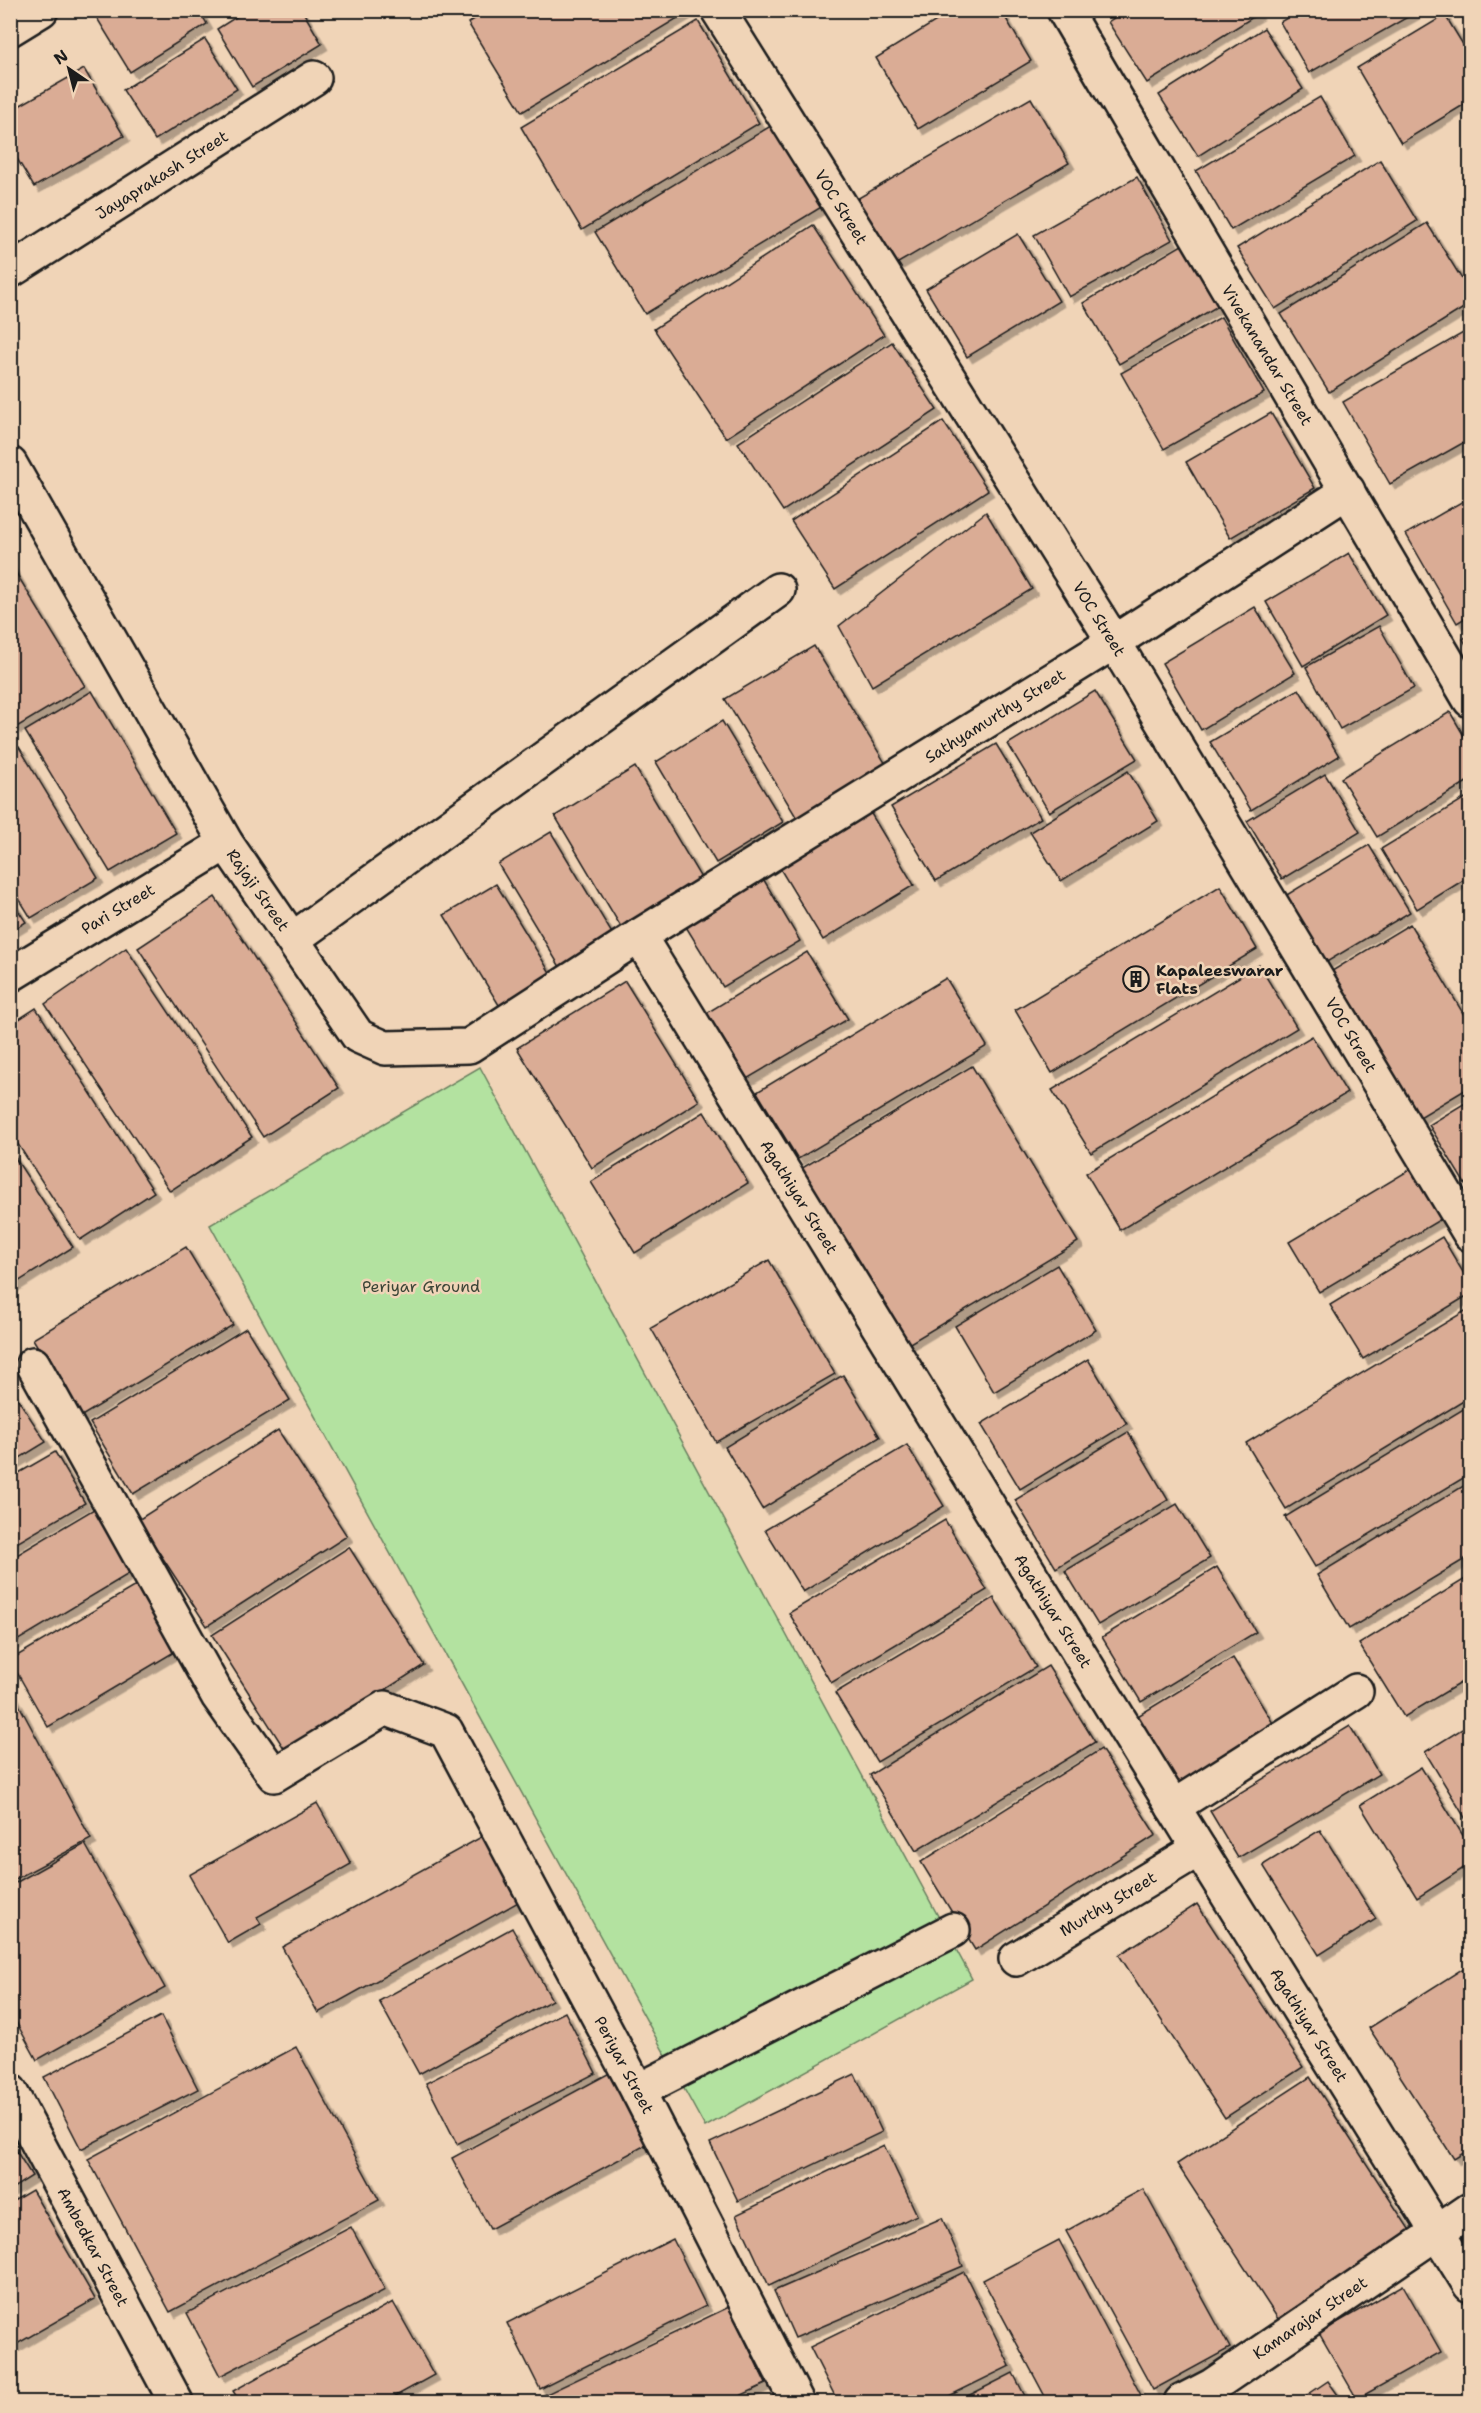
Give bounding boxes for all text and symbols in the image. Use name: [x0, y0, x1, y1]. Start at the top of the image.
north arrow: [39, 39, 99, 99]
text: N: [49, 45, 72, 69]
street label: Jayaprakash Street: [92, 126, 232, 224]
street label: VOC Street: [810, 166, 872, 248]
street label: Vivekanandar Street: [1217, 281, 1317, 429]
street label: VOC Street: [1068, 578, 1130, 660]
street label: Sathyamurthy Street: [921, 664, 1069, 768]
street label: Rajaji Street: [222, 845, 294, 935]
street label: Pari Street: [77, 879, 159, 939]
place label: Kapaleeswarar Flats: [1156, 960, 1284, 999]
building icon: Kapaleeswarar Flats: [1121, 964, 1151, 994]
street label: VOC Street: [1320, 994, 1382, 1076]
street label: Agathiyar Street: [755, 1136, 843, 1258]
park label: Periyar Ground: [362, 1276, 480, 1297]
street label: Agathiyar Street: [1009, 1550, 1097, 1672]
street label: Murthy Street: [1056, 1867, 1160, 1941]
street label: Agathiyar Street: [1265, 1964, 1353, 2086]
street label: Periyar Street: [589, 2013, 659, 2117]
street label: Ambedkar Street: [53, 2184, 133, 2310]
street label: Kamarajar Street: [1249, 2272, 1371, 2364]

